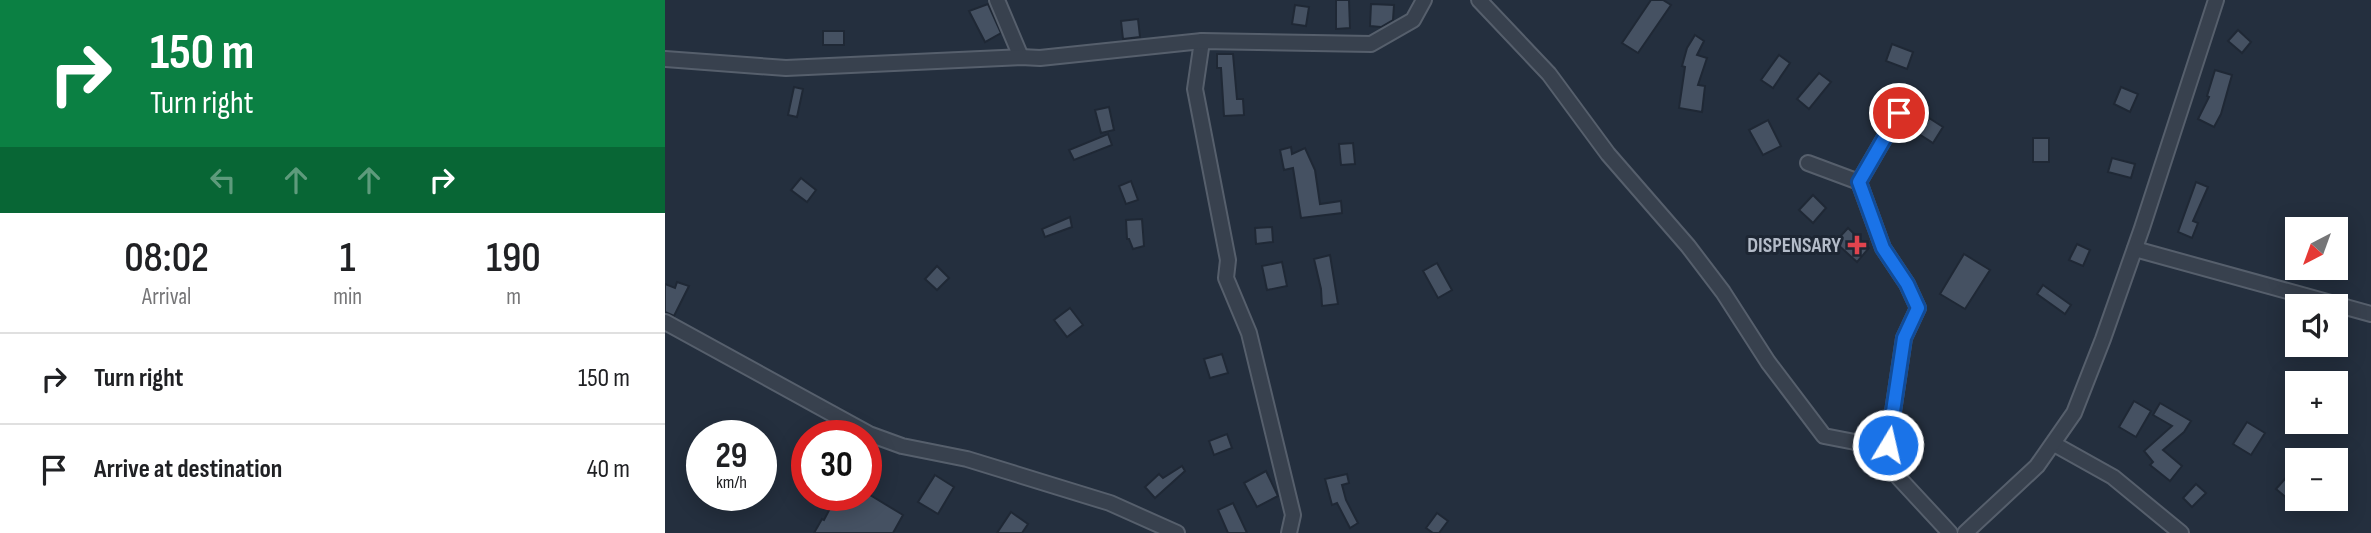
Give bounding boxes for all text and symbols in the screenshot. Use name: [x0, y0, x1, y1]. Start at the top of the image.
text: 150 m: [150, 24, 254, 83]
icon: right: [35, 28, 126, 119]
pin: [1869, 83, 1929, 143]
text: Turn right: [150, 84, 254, 123]
icon: arrive: [1880, 94, 1918, 132]
icon: left: [204, 161, 242, 199]
icon: ahead: [277, 161, 315, 199]
icon: ahead: [350, 161, 388, 199]
icon: right: [423, 161, 461, 199]
north arrow: [2285, 217, 2349, 280]
map controls: [2285, 217, 2348, 511]
text: 08:02: [124, 233, 209, 284]
text: 1: [340, 233, 356, 284]
text: 190: [486, 233, 541, 284]
place label: DISPENSARY: [1747, 233, 1841, 258]
marker: DISPENSARY: [1847, 235, 1867, 255]
text: Arrival: [142, 283, 191, 311]
text: min: [333, 283, 362, 311]
text: m: [506, 283, 521, 311]
button: sound: [2285, 294, 2348, 357]
icon: right: [35, 360, 73, 398]
text: Turn right: [94, 363, 183, 394]
text: 150 m: [578, 363, 630, 394]
button: +: [2285, 371, 2348, 434]
position arrow: [1851, 408, 1925, 482]
speed limit sign: 30: [791, 420, 882, 511]
text: 29: [716, 435, 747, 478]
button: −: [2285, 448, 2348, 511]
icon: arrive: [35, 451, 73, 489]
text: Arrive at destination: [94, 454, 282, 485]
text: 40 m: [587, 454, 630, 485]
text: km/h: [716, 472, 747, 493]

